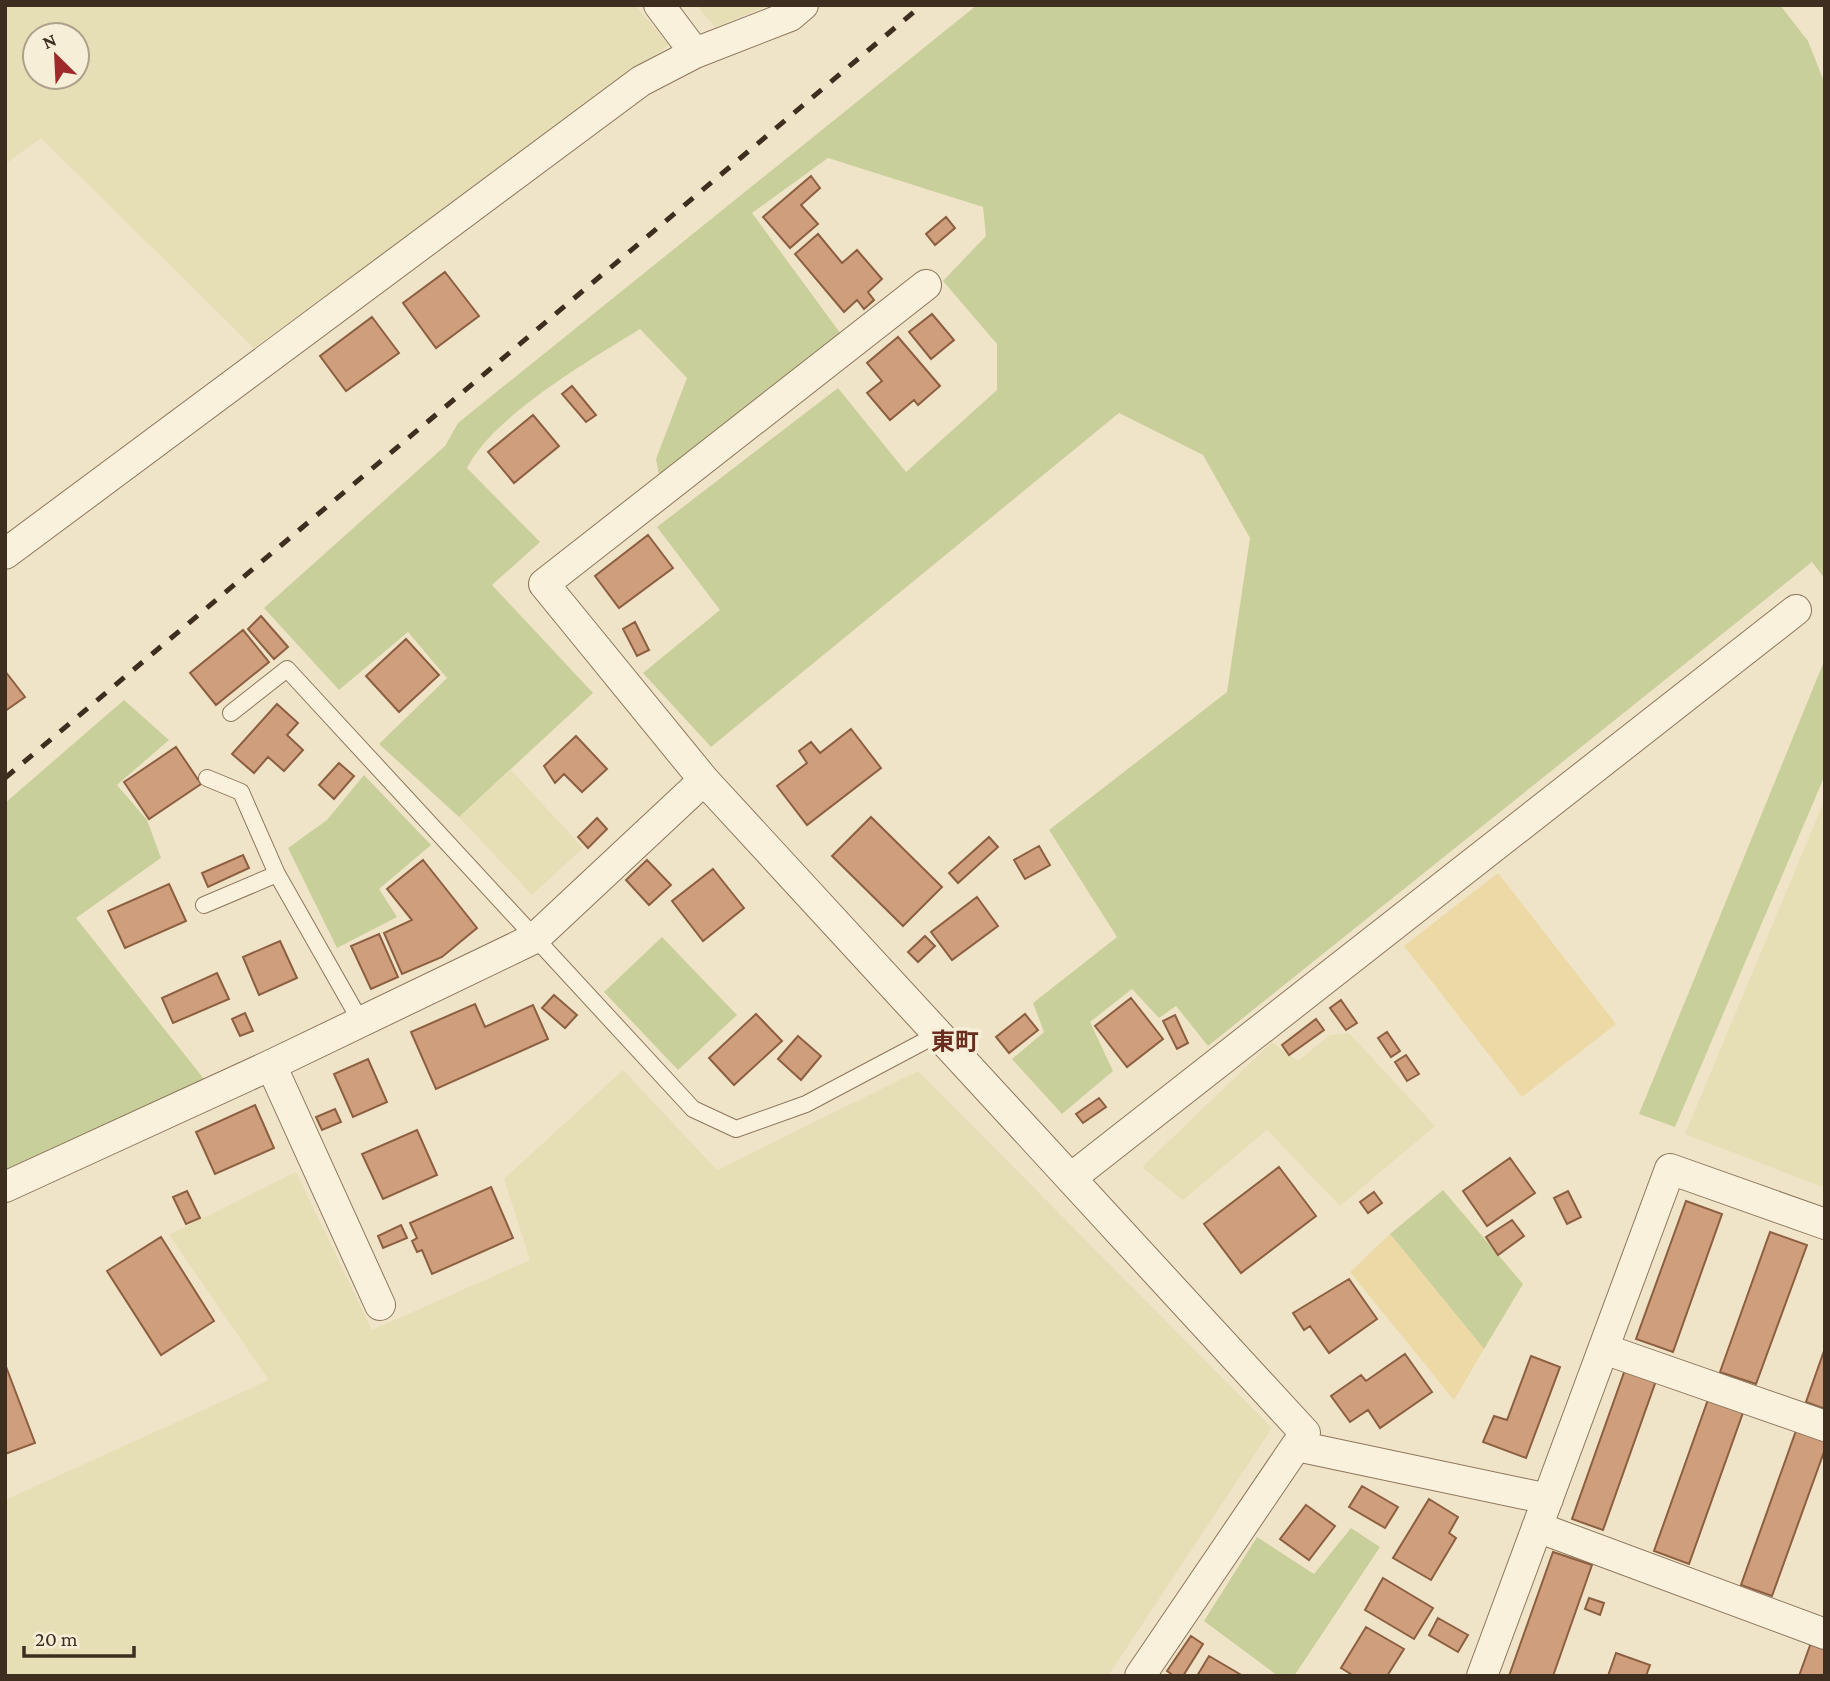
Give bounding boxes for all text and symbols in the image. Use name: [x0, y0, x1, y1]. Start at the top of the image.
north arrow: [21, 21, 91, 91]
text: N: [39, 29, 60, 53]
district label: 東町: [931, 1028, 979, 1055]
scale bar: [24, 1614, 135, 1658]
text: 20 m: [35, 1627, 78, 1651]

